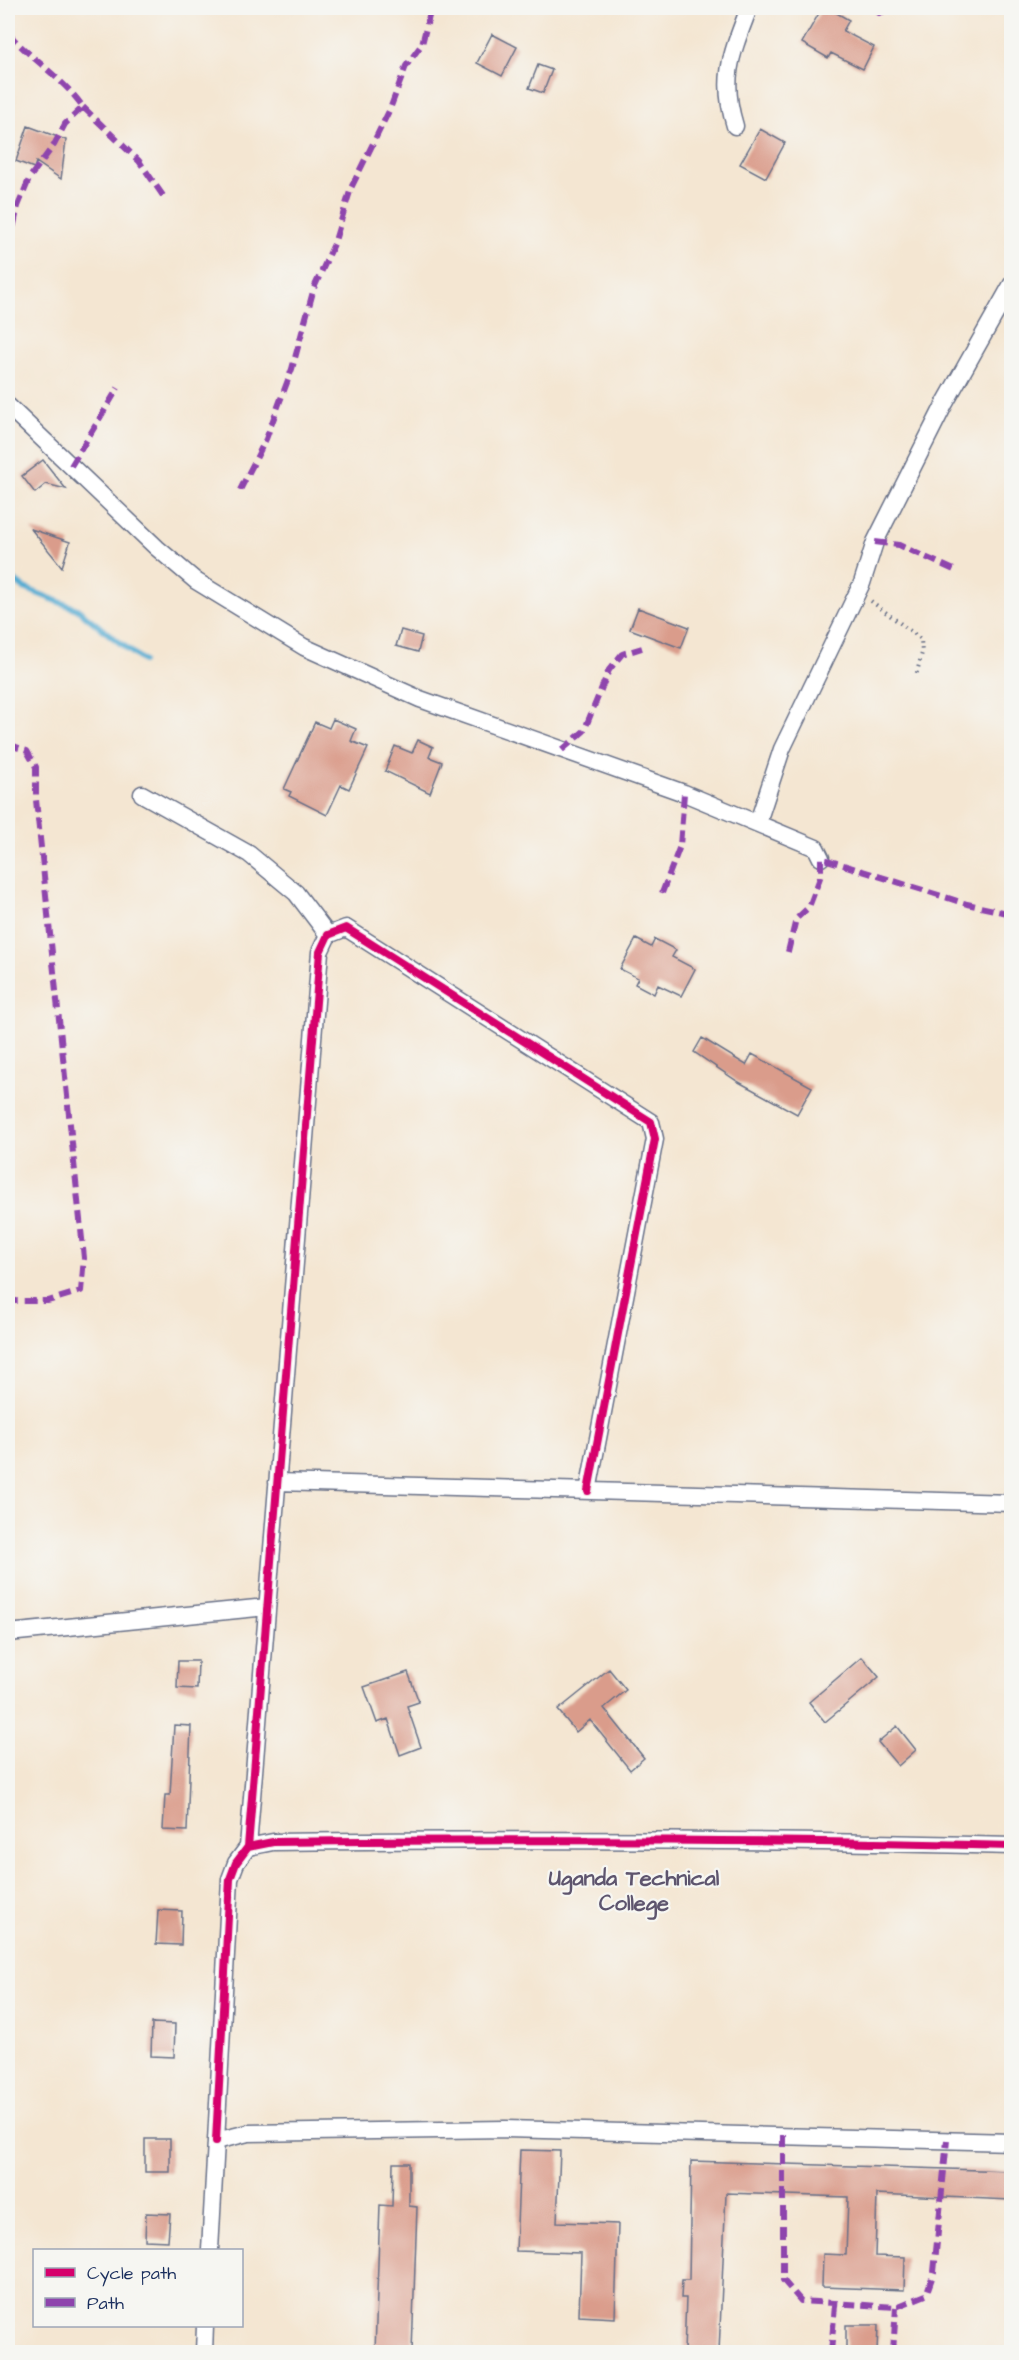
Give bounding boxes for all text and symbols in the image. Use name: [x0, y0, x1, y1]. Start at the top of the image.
district label: Uganda Technical College: [549, 1863, 720, 1920]
legend: [33, 2249, 243, 2327]
text: Cycle path: [87, 2261, 176, 2287]
text: Path: [87, 2291, 124, 2316]

